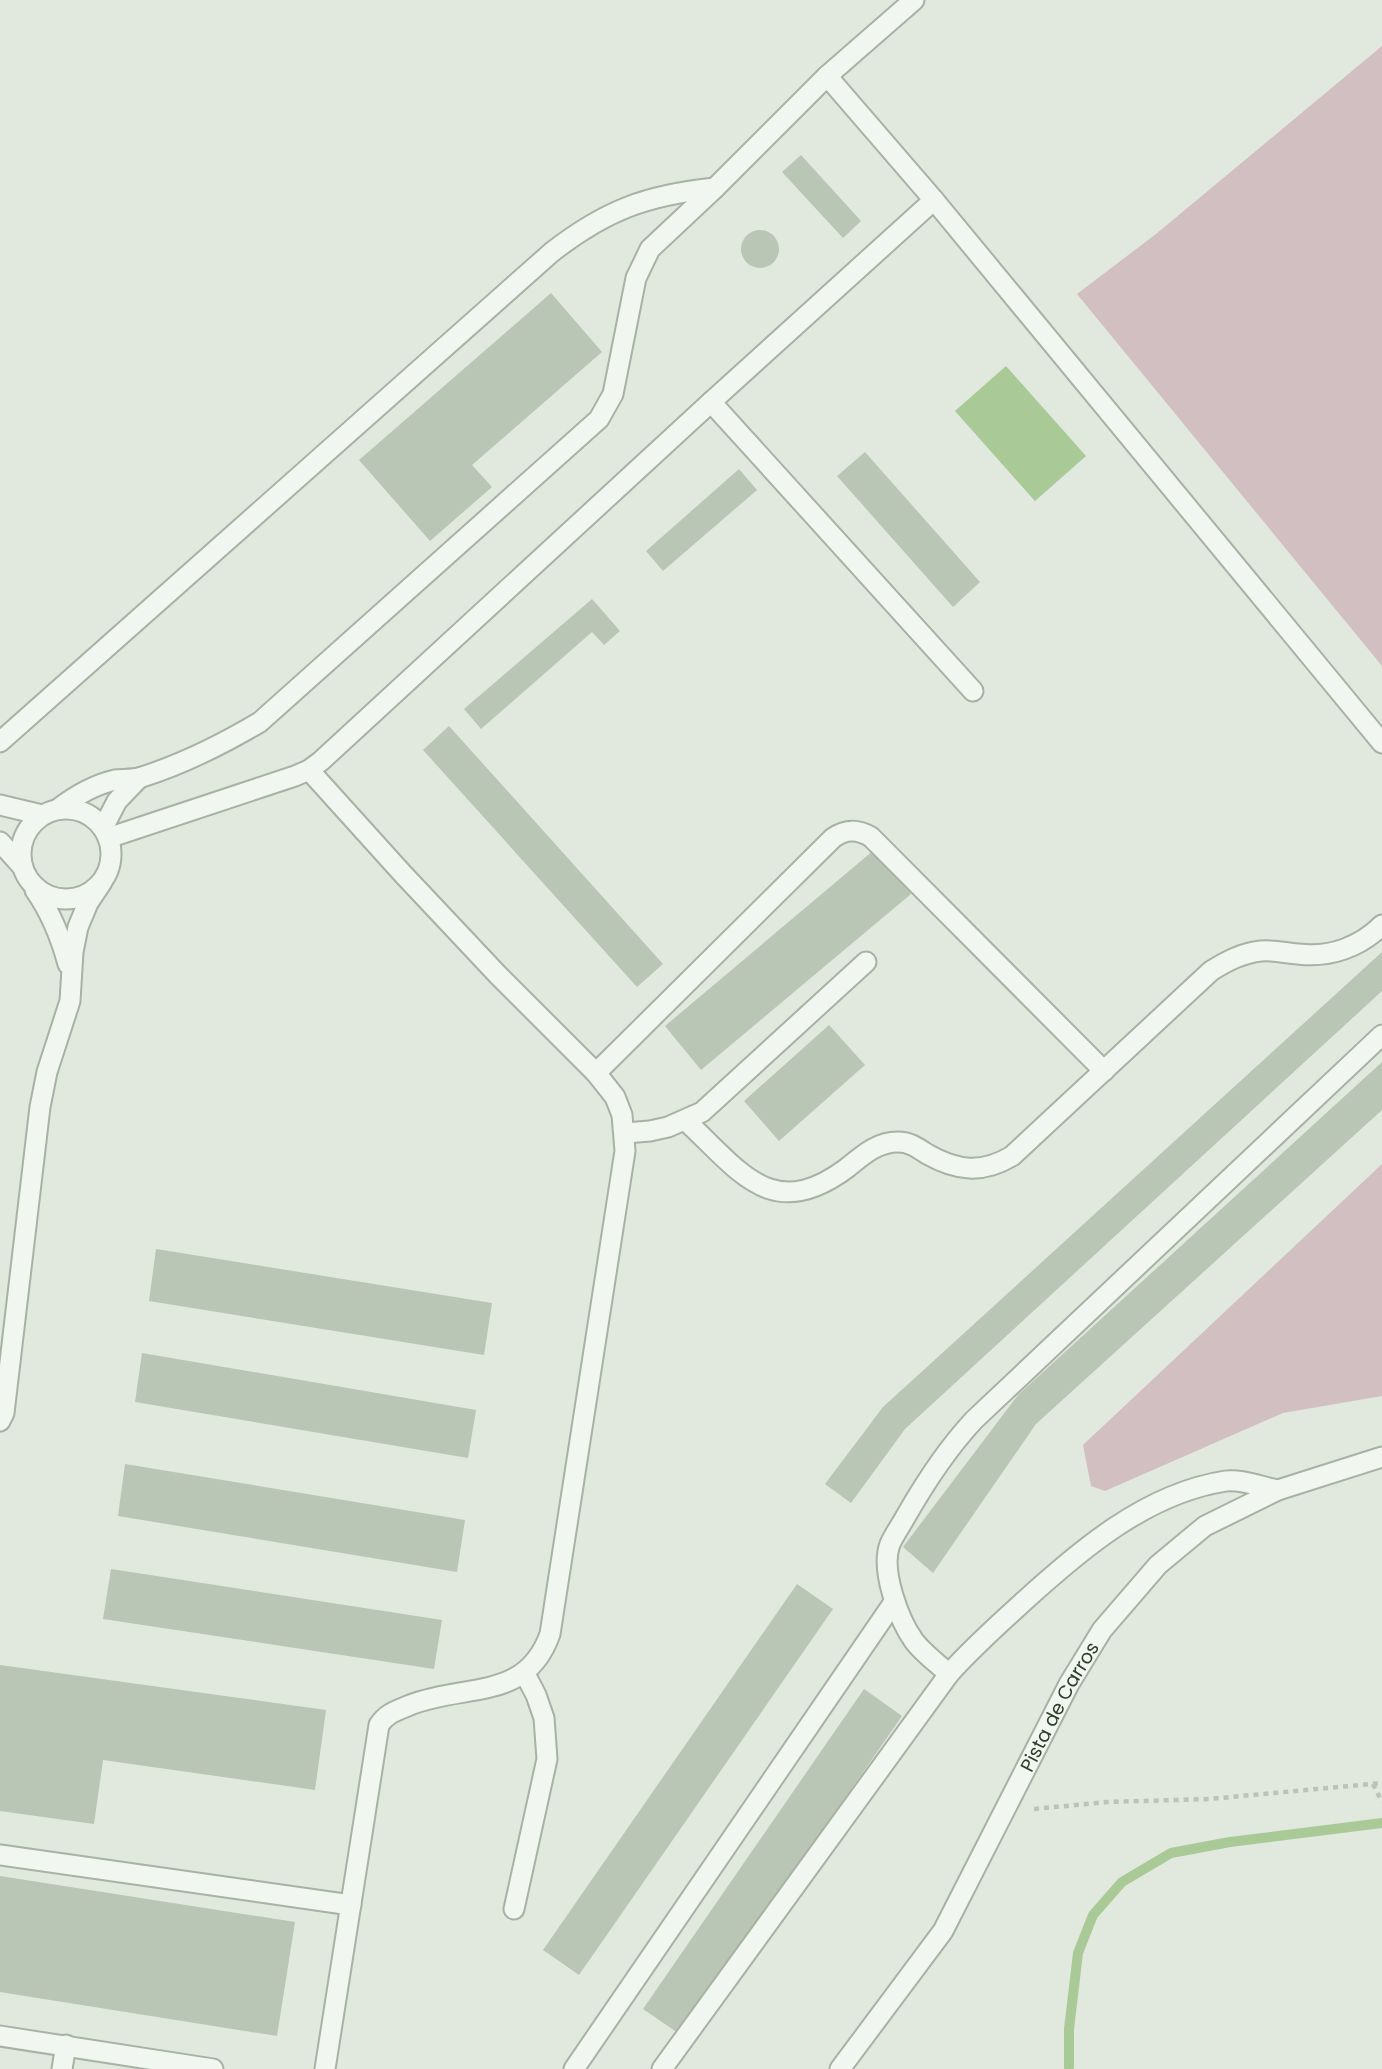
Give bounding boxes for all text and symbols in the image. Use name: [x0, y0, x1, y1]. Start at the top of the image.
street label: Pista de Carros: [1014, 1637, 1106, 1776]

